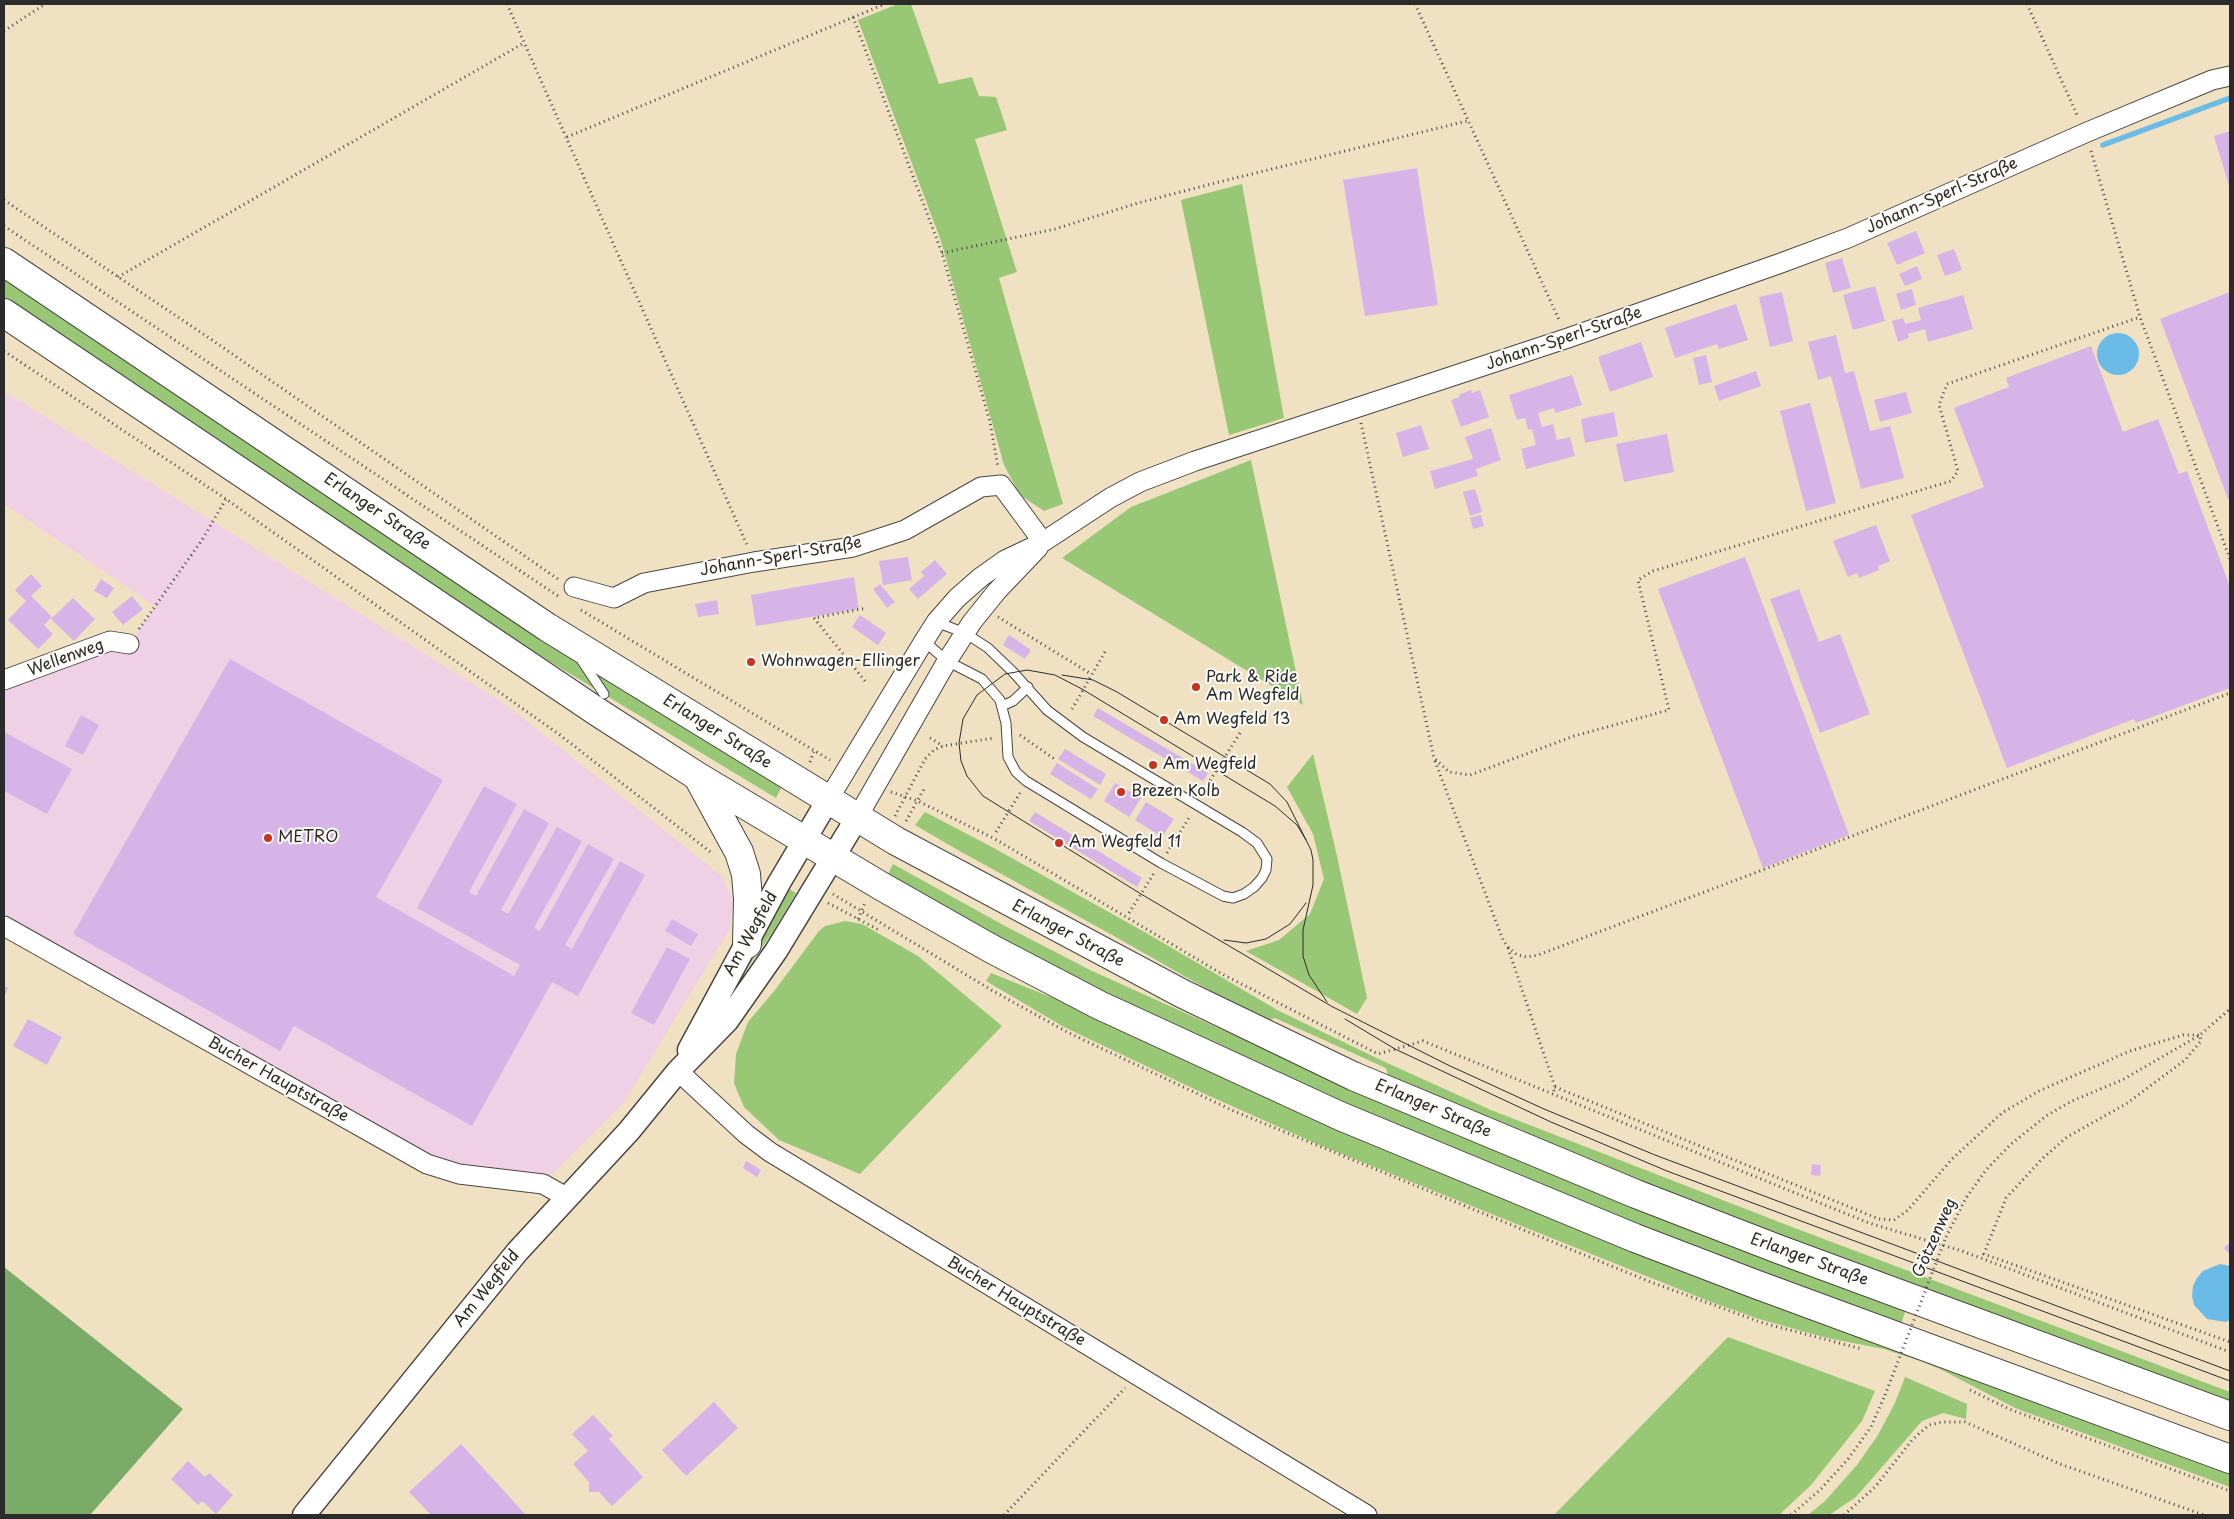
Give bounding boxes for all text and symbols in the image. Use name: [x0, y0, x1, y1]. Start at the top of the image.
street label: Johann-Sperl-Straße: [1863, 154, 2021, 238]
street label: Johann-Sperl-Straße: [1483, 303, 1645, 375]
street label: Erlanger Straße: [320, 469, 434, 555]
street label: Johann-Sperl-Straße: [699, 533, 863, 581]
street label: Wellenweg: [25, 635, 107, 681]
place label: Wohnwagen-Ellinger: [761, 652, 920, 672]
marker: Wohnwagen-Ellinger: [745, 656, 757, 668]
place label: Park & Ride Am Wegfeld: [1206, 668, 1299, 706]
marker: Park & Ride Am Wegfeld: [1190, 681, 1202, 693]
street label: Erlanger Straße: [659, 691, 775, 773]
place label: Am Wegfeld 13: [1174, 710, 1290, 730]
marker: Am Wegfeld 13: [1158, 714, 1170, 726]
place label: Am Wegfeld: [1163, 755, 1256, 775]
marker: Am Wegfeld: [1147, 759, 1159, 771]
place label: Brezen Kolb: [1131, 782, 1220, 802]
marker: Brezen Kolb: [1115, 786, 1127, 798]
place label: METRO: [278, 828, 338, 848]
marker: METRO: [262, 832, 274, 844]
place label: Am Wegfeld 11: [1069, 833, 1181, 853]
marker: Am Wegfeld 11: [1053, 837, 1065, 849]
street label: Am Wegfeld: [720, 888, 782, 980]
street label: Erlanger Straße: [1009, 896, 1127, 972]
street label: Bucher Hauptstraße: [204, 1033, 352, 1127]
street label: Erlanger Straße: [1372, 1076, 1494, 1142]
street label: Götzenweg: [1909, 1195, 1961, 1281]
street label: Erlanger Straße: [1747, 1230, 1871, 1290]
street label: Am Wegfeld: [450, 1247, 524, 1331]
street label: Bucher Hauptstraße: [943, 1253, 1089, 1351]

